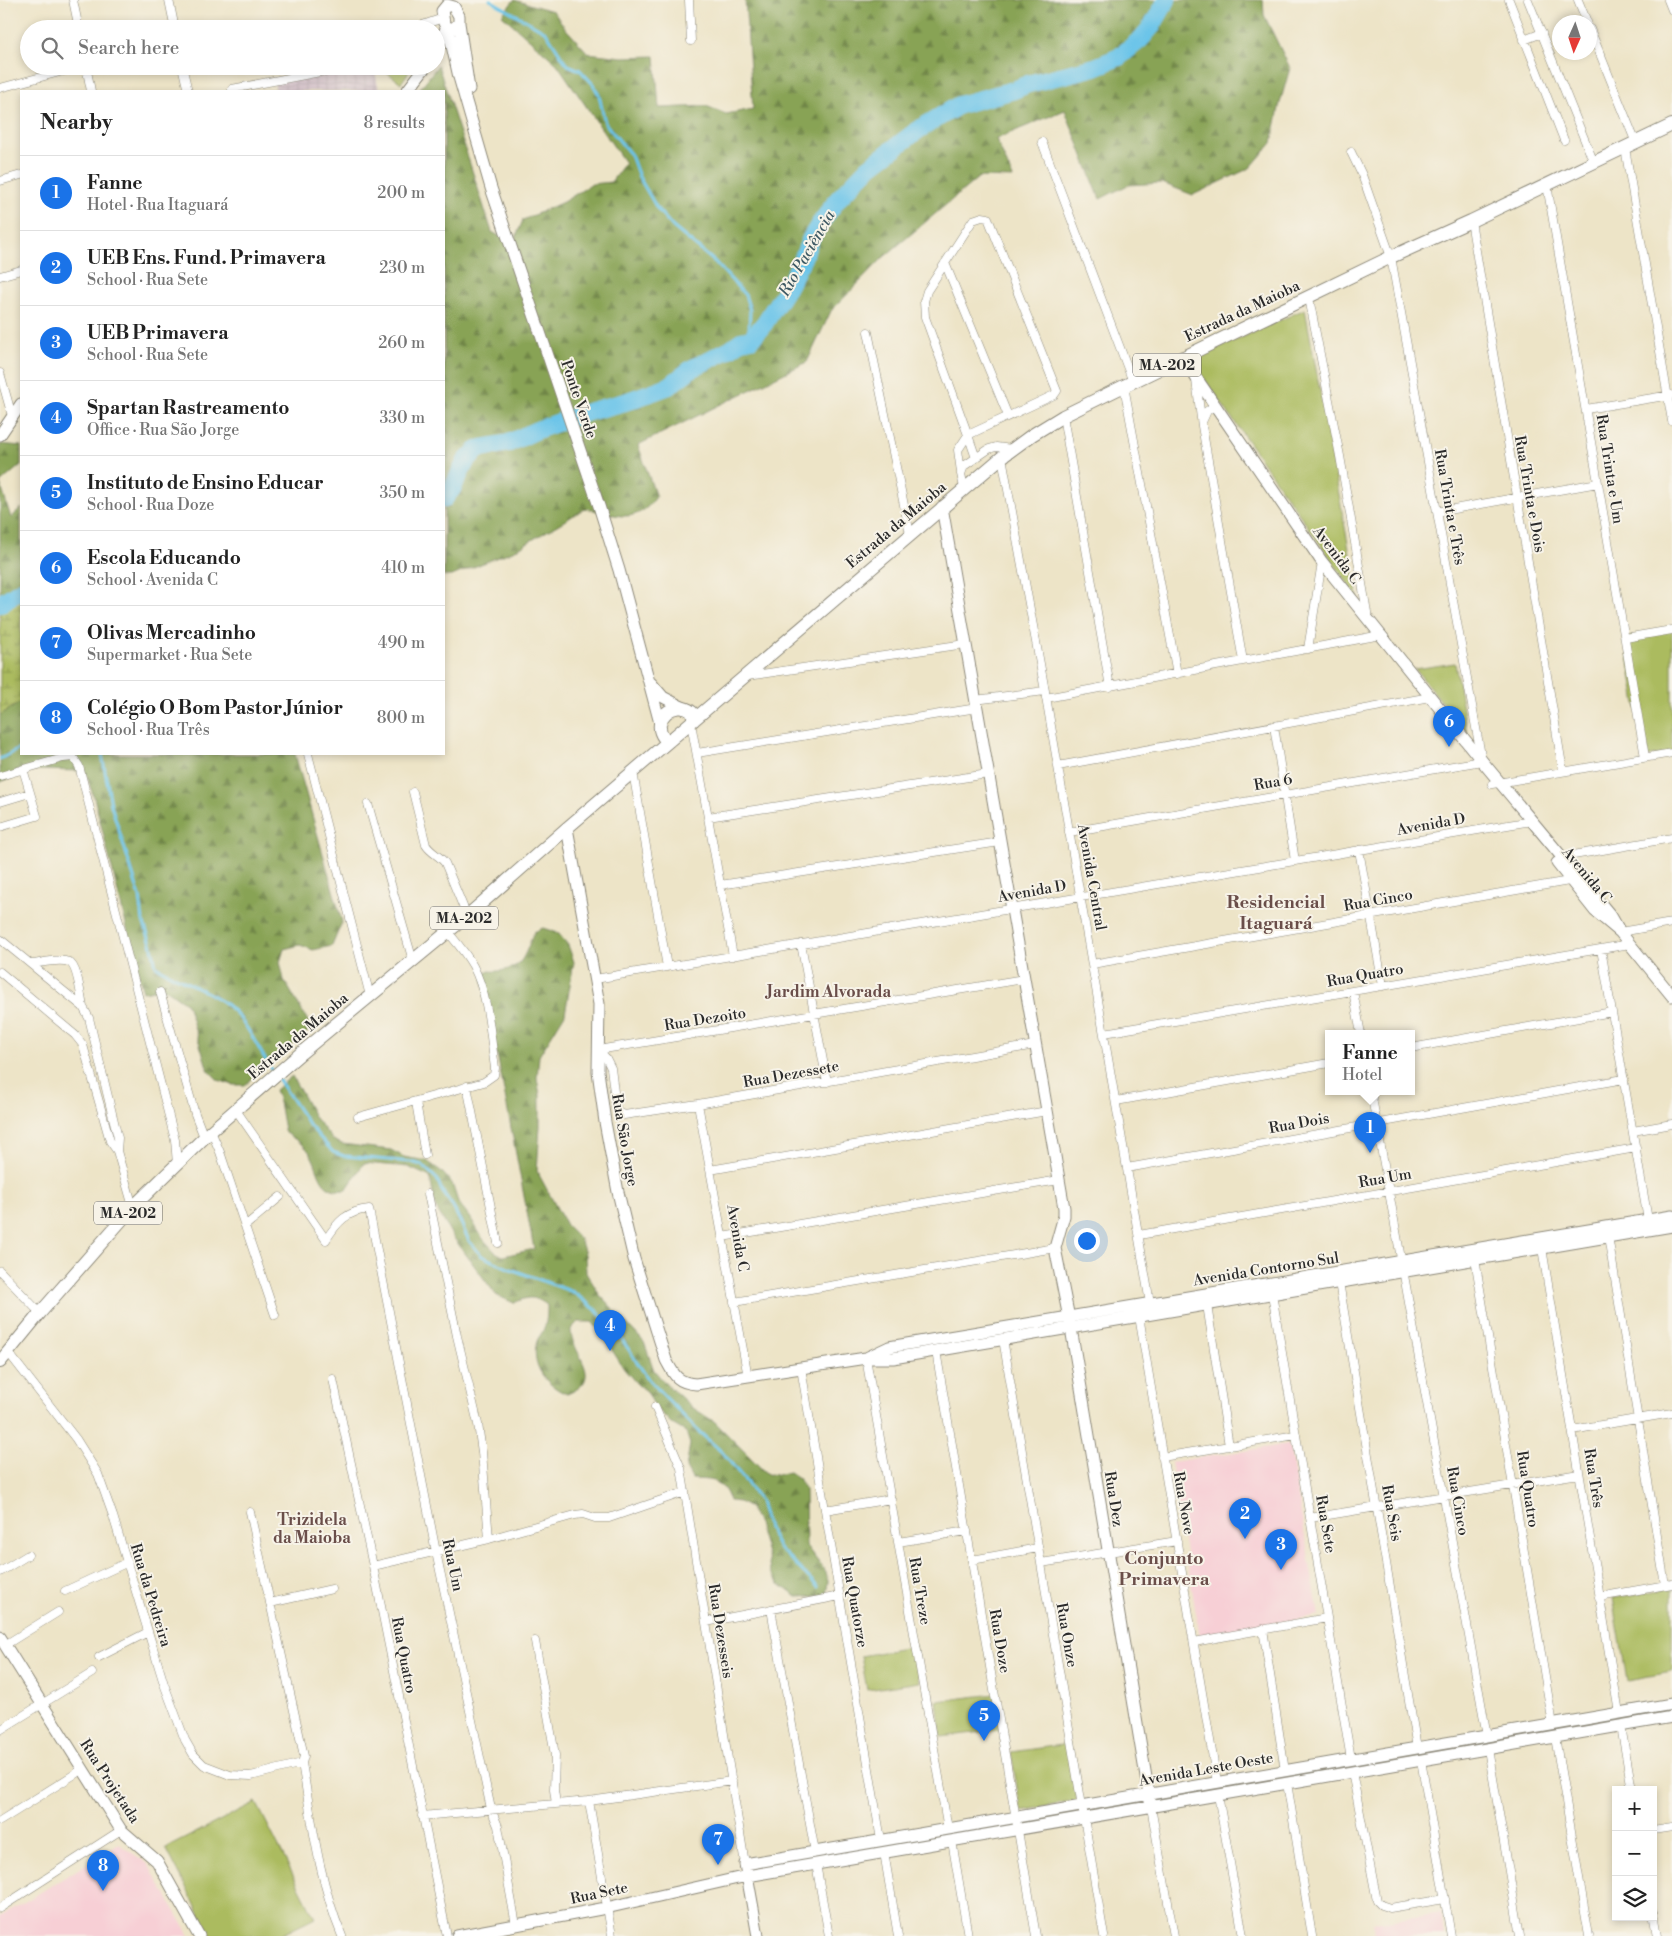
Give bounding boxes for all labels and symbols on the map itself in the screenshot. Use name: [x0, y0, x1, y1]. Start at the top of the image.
north arrow: [1552, 15, 1597, 60]
water label: Rio Paciência: [774, 207, 840, 301]
street label: Estrada da Maioba: [1181, 276, 1303, 347]
road number: MA-202: [1133, 354, 1201, 376]
street label: Ponte Verde: [556, 357, 601, 441]
street label: Rua Trinta e Um: [1591, 413, 1628, 525]
street label: Rua Trinta e Dois: [1510, 434, 1549, 554]
street label: Rua Trinta e Três: [1430, 448, 1469, 567]
street label: Estrada da Maioba: [842, 478, 951, 573]
street label: Avenida C: [1308, 522, 1365, 588]
pin: 6: [1433, 706, 1465, 747]
street label: Rua 6: [1252, 770, 1294, 795]
street label: Avenida D: [1394, 809, 1467, 840]
street label: Avenida Central: [1073, 821, 1110, 932]
street label: Avenida C: [1557, 842, 1616, 907]
street label: Avenida D: [995, 876, 1068, 907]
street label: Rua Cinco: [1342, 885, 1414, 916]
district label: Residencial Itaguará: [1227, 891, 1326, 935]
road number: MA-202: [430, 906, 498, 930]
street label: Rua Quatro: [1325, 959, 1405, 992]
district label: Jardim Alvorada: [765, 982, 892, 1002]
street label: Estrada da Maioba: [244, 989, 353, 1084]
street label: Rua Dezoito: [663, 1004, 747, 1035]
street label: Rua Dezessete: [742, 1057, 841, 1092]
street label: Rua São Jorge: [607, 1092, 642, 1188]
street label: Rua Dois: [1267, 1109, 1331, 1138]
pin: 1: [1354, 1112, 1386, 1153]
street label: Rua Um: [1357, 1164, 1413, 1192]
road number: MA-202: [94, 1202, 162, 1224]
street label: Avenida C: [722, 1202, 753, 1273]
your location: [1074, 1228, 1100, 1254]
street label: Avenida Contorno Sul: [1191, 1248, 1341, 1291]
pin: 4: [594, 1310, 626, 1351]
street label: Rua Três: [1579, 1447, 1608, 1509]
street label: Rua Quatro: [1512, 1449, 1543, 1529]
street label: Rua Cinco: [1442, 1465, 1473, 1537]
street label: Rua Dez: [1100, 1470, 1127, 1528]
street label: Rua Nove: [1169, 1470, 1198, 1536]
street label: Rua Seis: [1377, 1483, 1406, 1543]
street label: Rua Sete: [1311, 1494, 1340, 1555]
pin: 2: [1229, 1498, 1261, 1539]
district label: Trizidela da Maioba: [273, 1510, 351, 1548]
pin: 3: [1265, 1529, 1297, 1570]
street label: Rua Um: [438, 1537, 467, 1593]
street label: Rua da Pedreira: [126, 1541, 175, 1650]
district label: Conjunto Primavera: [1118, 1547, 1210, 1591]
street label: Rua Quatorze: [837, 1555, 872, 1649]
street label: Rua Treze: [904, 1556, 935, 1626]
street label: Rua Dezesseis: [704, 1582, 737, 1680]
street label: Rua Onze: [1052, 1601, 1082, 1669]
street label: Rua Doze: [985, 1608, 1014, 1674]
street label: Rua Quatro: [387, 1615, 420, 1695]
pin: 5: [968, 1700, 1000, 1741]
street label: Rua Projetada: [75, 1736, 144, 1827]
street label: Avenida Leste Oeste: [1136, 1748, 1275, 1791]
pin: 7: [702, 1824, 734, 1865]
pin: 8: [87, 1850, 119, 1891]
street label: Rua Sete: [568, 1878, 630, 1909]

